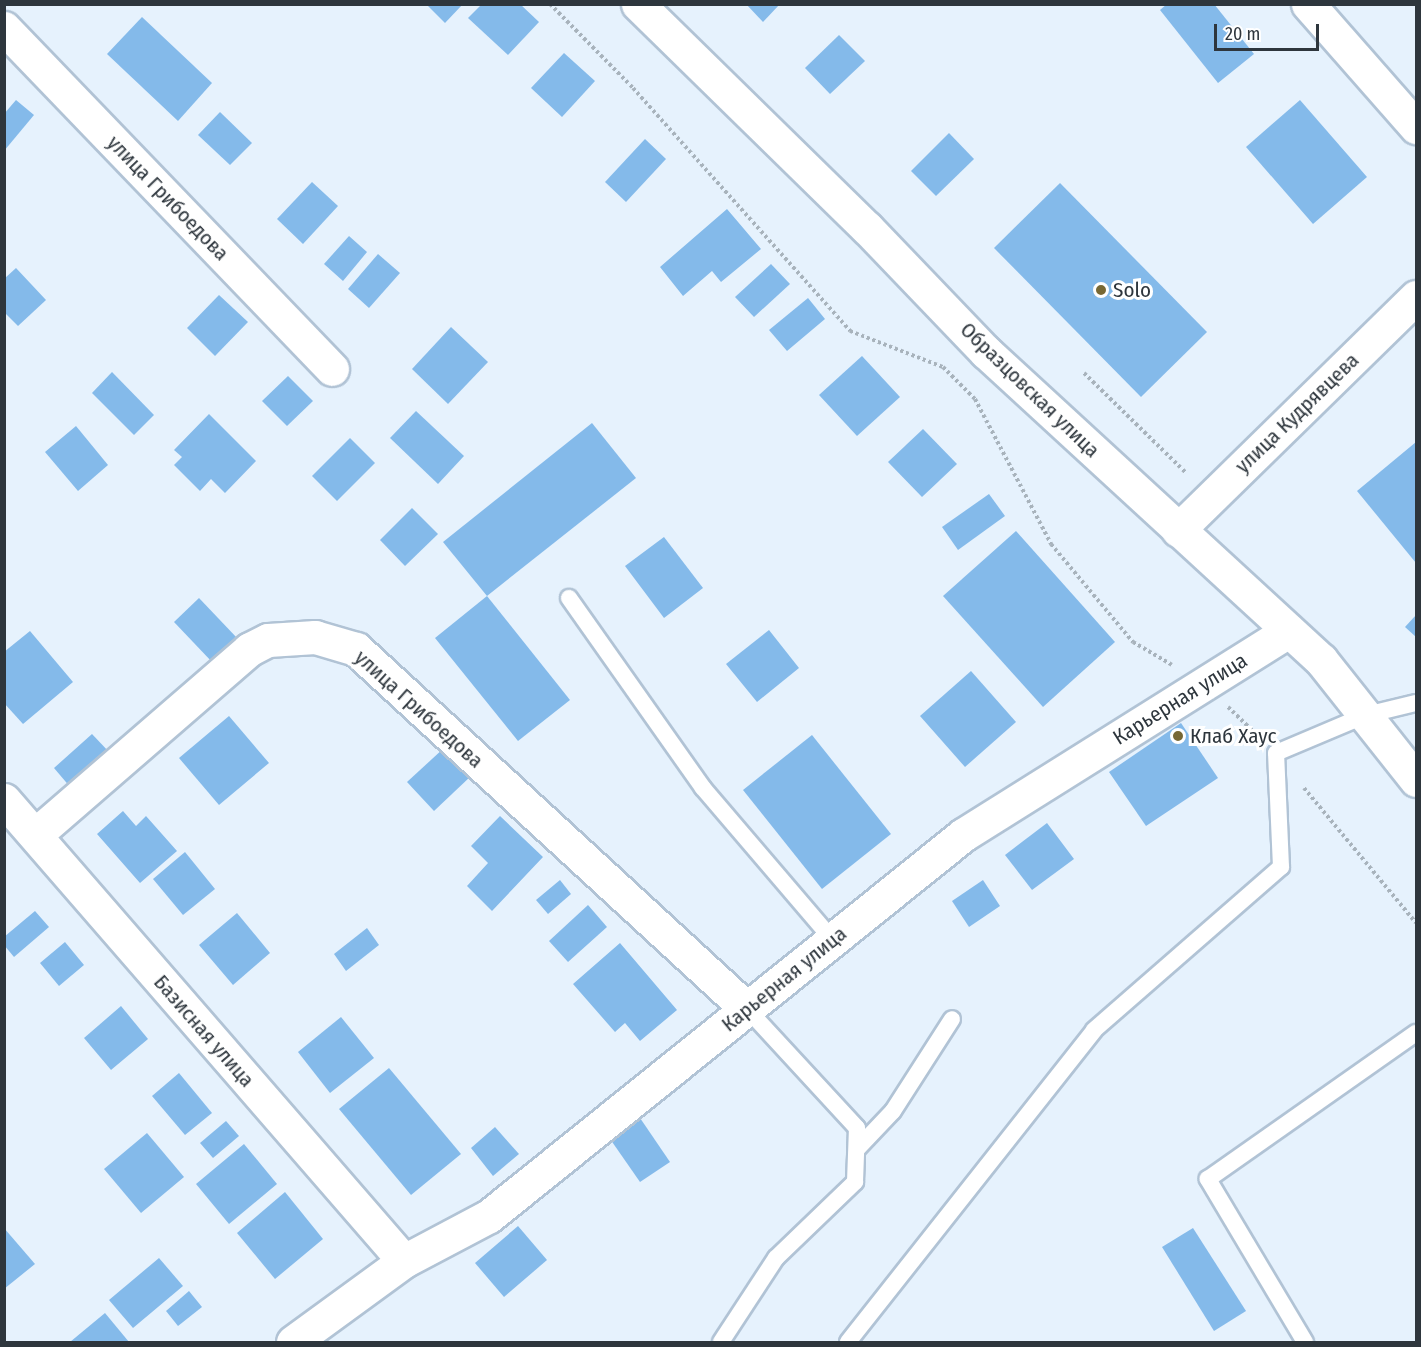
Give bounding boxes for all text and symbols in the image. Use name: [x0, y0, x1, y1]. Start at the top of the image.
scale bar: [1217, 12, 1322, 50]
text: 20 m: [1225, 23, 1260, 45]
street label: улица Грибоедова: [102, 130, 234, 266]
place label: Solo: [1113, 277, 1151, 303]
marker: Solo: [1094, 283, 1108, 297]
street label: Образцовская улица: [955, 317, 1105, 463]
street label: улица Кудрявцева: [1230, 348, 1364, 478]
street label: улица Грибоедова: [350, 645, 488, 773]
street label: Карьерная улица: [1108, 648, 1252, 750]
place label: Клаб Хаус: [1190, 723, 1276, 749]
marker: Клаб Хаус: [1171, 729, 1185, 743]
street label: Карьерная улица: [717, 921, 851, 1037]
street label: Базисная улица: [148, 970, 260, 1092]

